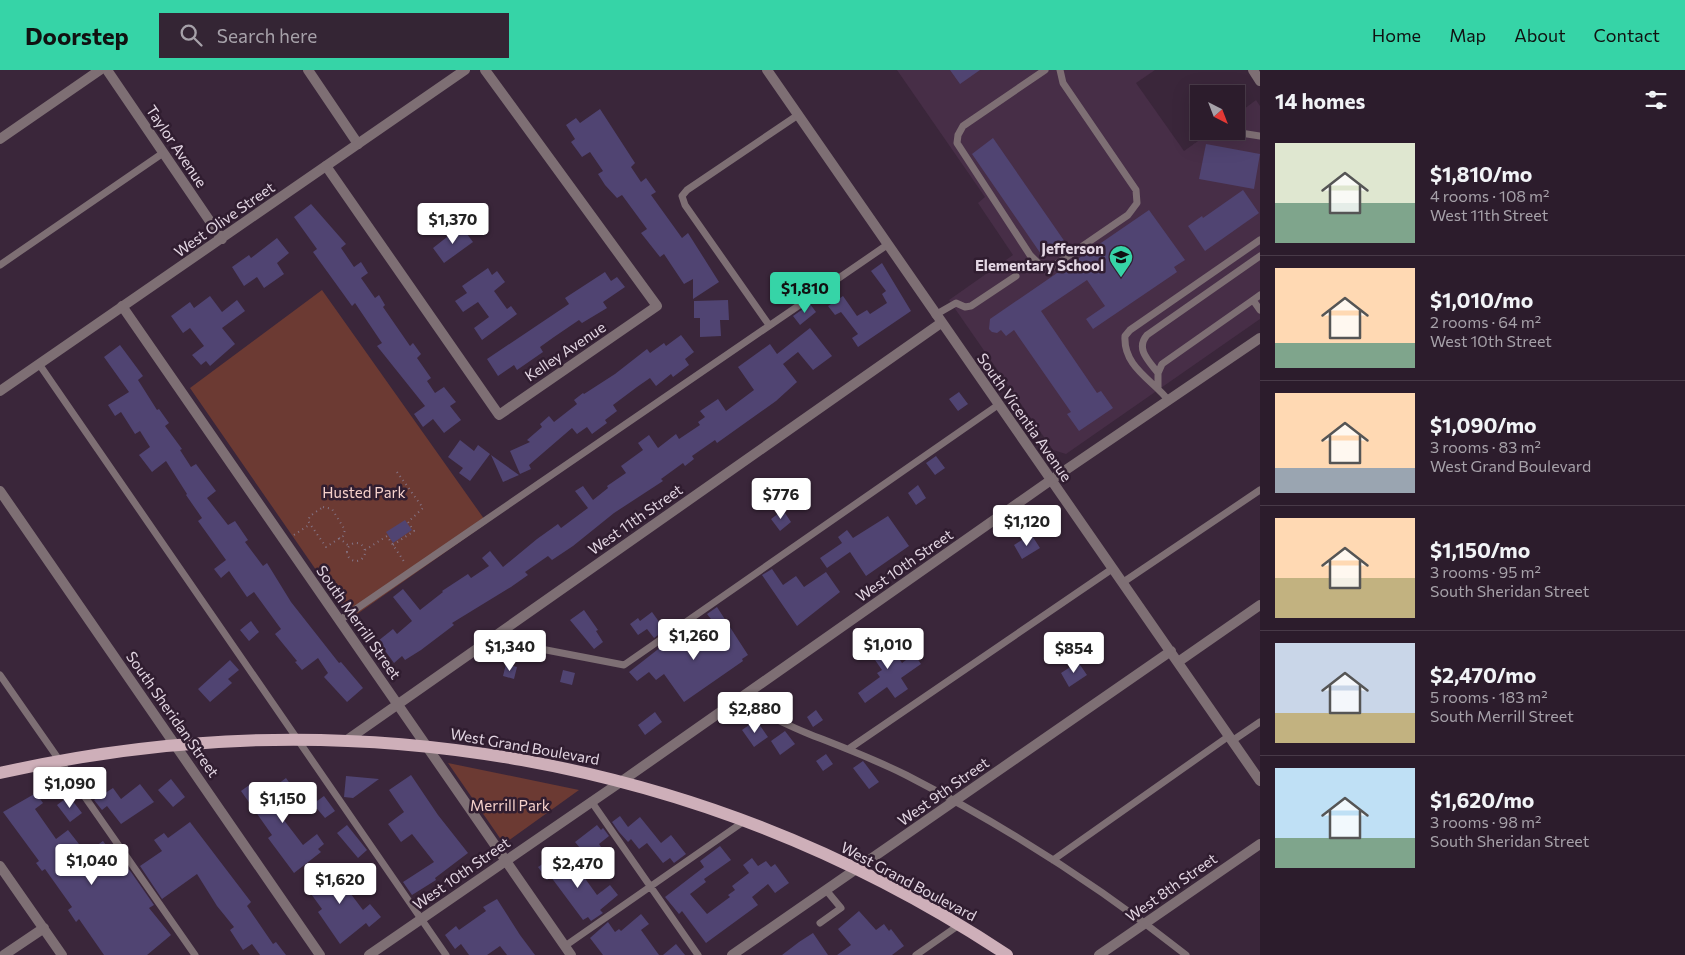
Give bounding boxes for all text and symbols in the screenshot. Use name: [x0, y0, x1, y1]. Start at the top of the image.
search box: [159, 13, 509, 58]
text: Doorstep: [25, 21, 129, 50]
icon: search: [177, 21, 205, 49]
text: Search here: [217, 24, 317, 47]
text: Home: [1372, 24, 1421, 46]
text: Map: [1449, 24, 1486, 46]
text: About: [1514, 24, 1566, 46]
text: Contact: [1594, 24, 1660, 46]
north arrow: [1190, 85, 1245, 140]
map controls: [1190, 85, 1245, 140]
icon: filters: [1642, 86, 1670, 114]
text: 14 homes: [1275, 88, 1365, 113]
street label: Taylor Avenue: [143, 101, 211, 191]
text: $1,810/mo: [1430, 161, 1532, 186]
icon: home: [1315, 163, 1375, 223]
street label: West Olive Street: [170, 178, 278, 260]
text: 4 rooms · 108 m²: [1430, 186, 1550, 205]
pin: $1,370: [412, 202, 494, 245]
text: West 11th Street: [1430, 205, 1548, 224]
text: $1,370: [429, 209, 477, 228]
place label: Jefferson Elementary School: [975, 239, 1104, 274]
school or university icon: Jefferson Elementary School: [1108, 244, 1134, 278]
pin: $1,810: [764, 272, 846, 314]
text: $1,810: [781, 278, 829, 297]
text: $1,010/mo: [1430, 287, 1533, 312]
icon: home: [1315, 288, 1375, 348]
text: 2 rooms · 64 m²: [1430, 312, 1541, 331]
street label: Kelley Avenue: [521, 317, 609, 385]
text: West 10th Street: [1430, 331, 1552, 350]
street label: South Vicentia Avenue: [974, 349, 1076, 485]
text: $1,090/mo: [1430, 412, 1537, 437]
icon: home: [1315, 413, 1375, 473]
text: 3 rooms · 83 m²: [1430, 437, 1541, 456]
text: West Grand Boulevard: [1430, 456, 1591, 475]
pin: $776: [751, 478, 811, 520]
street label: West 11th Street: [584, 480, 686, 558]
park label: Husted Park: [322, 483, 406, 501]
text: $776: [763, 484, 799, 503]
pin: $1,120: [986, 504, 1068, 547]
text: $1,120: [1004, 511, 1050, 530]
street label: West 10th Street: [852, 525, 956, 605]
text: $1,150/mo: [1430, 537, 1530, 562]
icon: home: [1315, 538, 1375, 598]
street label: South Merrill Street: [313, 562, 405, 682]
text: 3 rooms · 95 m²: [1430, 562, 1541, 581]
text: South Sheridan Street: [1430, 581, 1589, 600]
pin: $1,260: [653, 618, 735, 661]
text: $1,260: [669, 625, 719, 644]
pin: $1,010: [847, 628, 929, 670]
pin: $1,340: [469, 630, 551, 672]
pin: $854: [1044, 632, 1104, 674]
text: $1,010: [864, 634, 912, 653]
text: $1,340: [485, 636, 535, 655]
text: $854: [1055, 638, 1093, 657]
street label: South Sheridan Street: [123, 648, 223, 780]
text: $2,470/mo: [1430, 662, 1536, 687]
icon: home: [1315, 663, 1375, 723]
text: 5 rooms · 183 m²: [1430, 687, 1548, 706]
pin: $2,880: [714, 692, 796, 734]
text: $2,880: [729, 698, 781, 717]
text: South Merrill Street: [1430, 706, 1574, 725]
street label: West Grand Boulevard: [449, 724, 601, 768]
street label: West 9th Street: [894, 753, 992, 829]
pin: $1,090: [29, 766, 111, 809]
text: $1,090: [44, 773, 96, 792]
pin: $1,150: [242, 782, 324, 824]
text: $1,620/mo: [1430, 787, 1534, 812]
text: $1,150: [260, 788, 306, 807]
icon: home: [1315, 788, 1375, 848]
park label: Merrill Park: [470, 796, 550, 814]
text: 3 rooms · 98 m²: [1430, 812, 1541, 831]
text: South Sheridan Street: [1430, 831, 1589, 850]
street label: West 10th Street: [409, 833, 513, 913]
street label: West Grand Boulevard: [838, 838, 980, 924]
pin: $1,040: [51, 844, 133, 886]
pin: $2,470: [537, 846, 619, 889]
street label: West 8th Street: [1122, 849, 1220, 925]
text: $1,040: [66, 850, 118, 869]
text: $2,470: [553, 853, 604, 872]
pin: $1,620: [299, 862, 381, 905]
text: $1,620: [315, 869, 365, 888]

